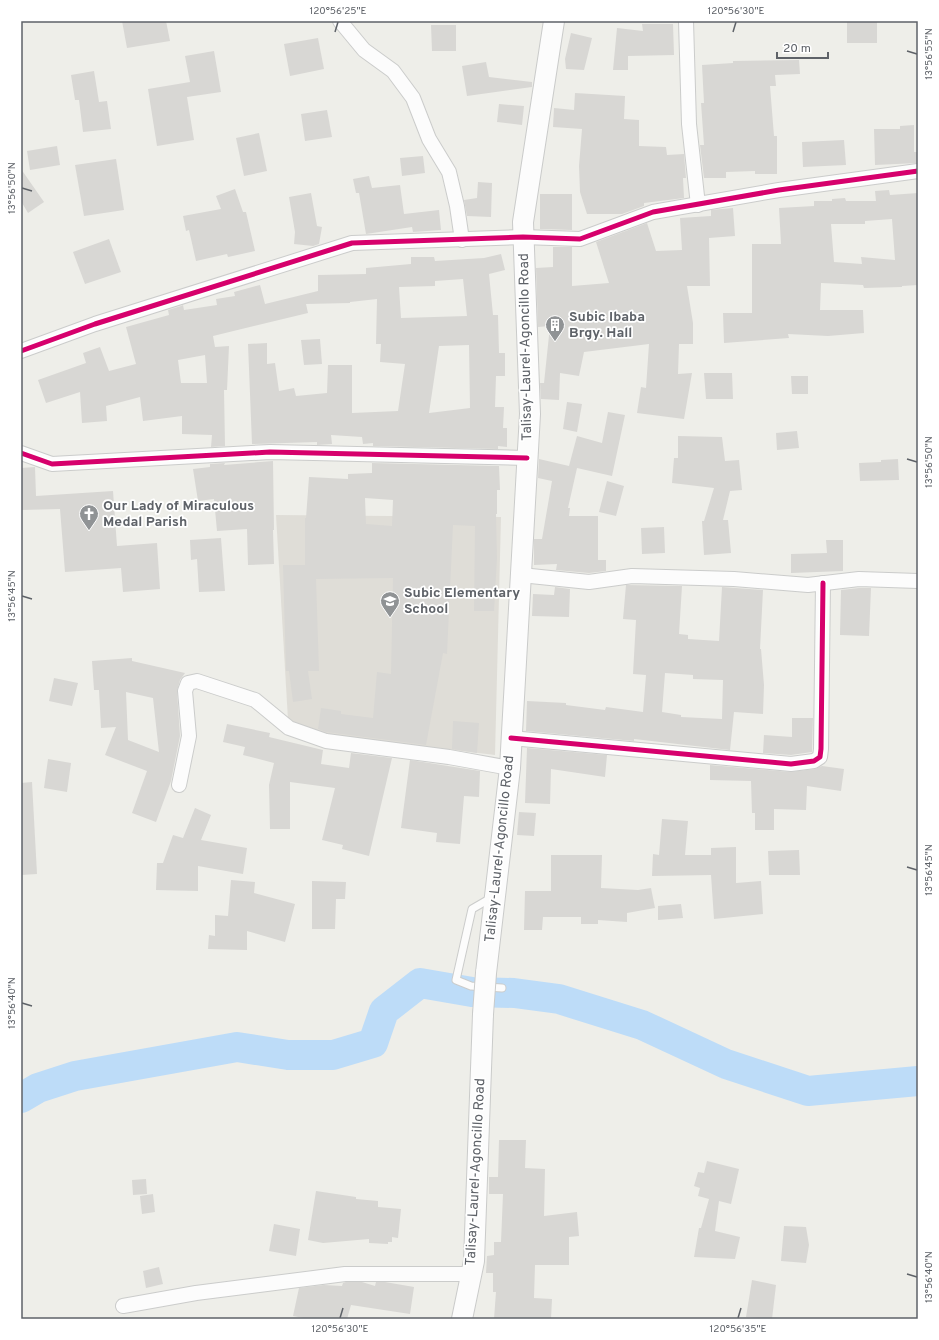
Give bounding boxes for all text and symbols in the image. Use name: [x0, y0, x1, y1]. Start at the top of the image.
text: 120°56'25"E: [309, 5, 367, 18]
text: 120°56'30"E: [707, 5, 765, 18]
text: 13°56'55"N: [923, 28, 936, 80]
scale bar: [777, 34, 828, 60]
text: 20 m: [783, 41, 811, 57]
text: 13°56'50"N: [6, 162, 19, 214]
street label: Talisay-Laurel-Agoncillo Road: [516, 253, 536, 441]
place label: Subic Ibaba Brgy. Hall: [569, 309, 645, 342]
building icon: Subic Ibaba Brgy. Hall: [544, 314, 566, 342]
text: 13°56'50"N: [923, 436, 936, 488]
place label: Our Lady of Miraculous Medal Parish: [103, 498, 254, 531]
church icon: Our Lady of Miraculous Medal Parish: [78, 503, 100, 531]
text: 13°56'45"N: [6, 570, 19, 622]
place label: Subic Elementary School: [404, 585, 520, 618]
school or university icon: Subic Elementary School: [379, 590, 401, 618]
street label: Talisay-Laurel-Agoncillo Road: [482, 755, 518, 943]
text: 13°56'45"N: [923, 844, 936, 896]
text: 13°56'40"N: [6, 977, 19, 1029]
street label: Talisay-Laurel-Agoncillo Road: [463, 1078, 489, 1266]
text: 13°56'40"N: [923, 1251, 936, 1303]
text: 120°56'30"E: [311, 1323, 369, 1336]
text: 120°56'35"E: [710, 1323, 766, 1336]

